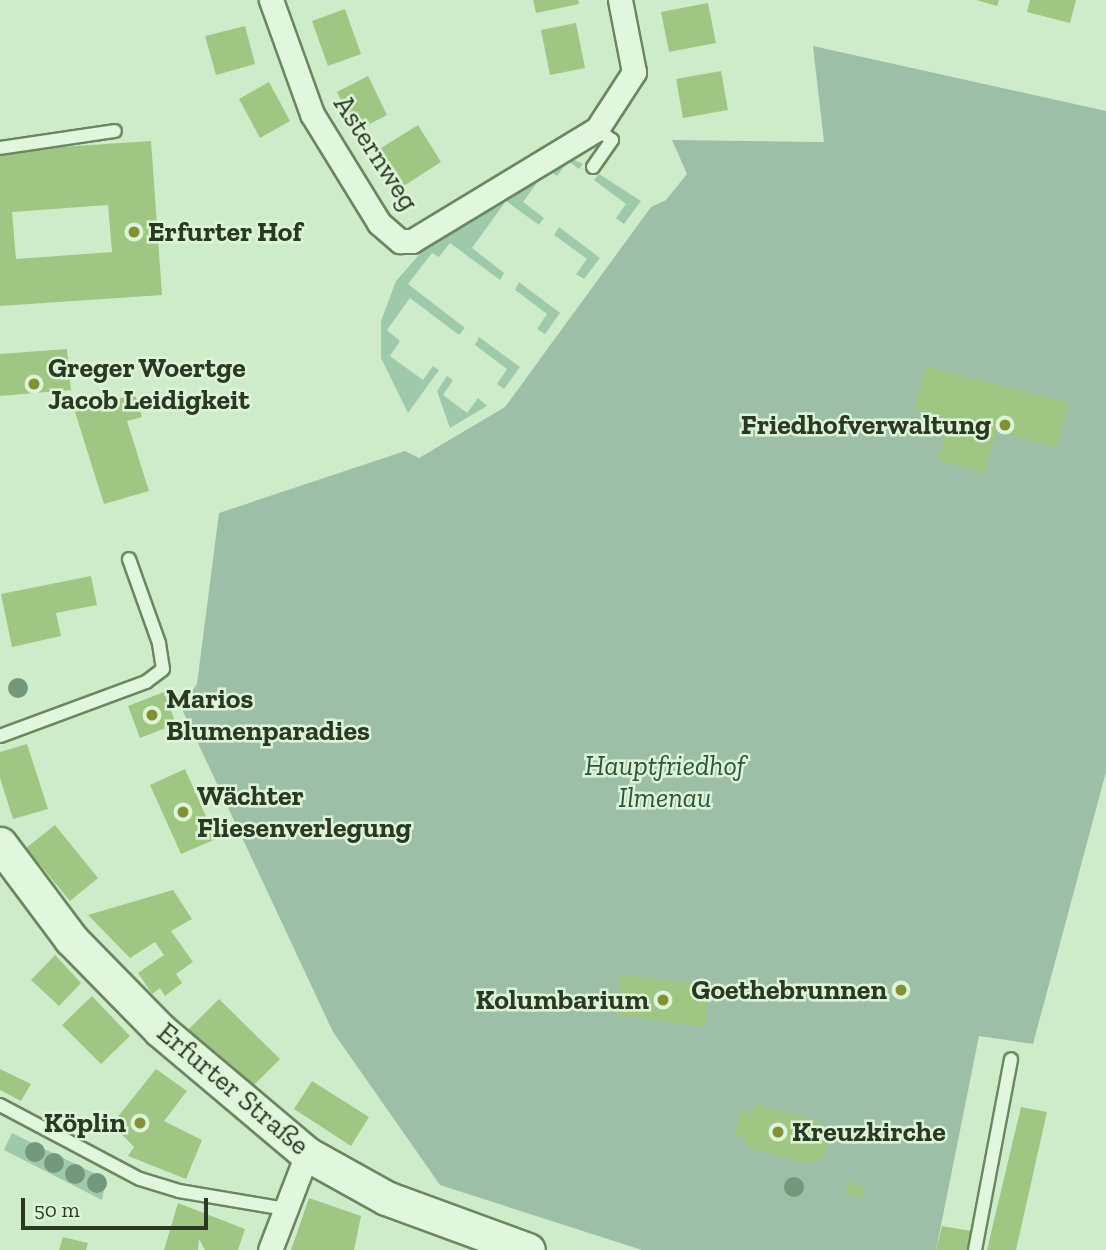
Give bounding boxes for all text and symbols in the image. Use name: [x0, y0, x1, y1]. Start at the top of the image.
street label: Asternweg: [326, 89, 426, 217]
place label: Erfurter Hof: [148, 215, 303, 249]
marker: Erfurter Hof: [126, 224, 142, 240]
place label: Greger Woertge Jacob Leidigkeit: [48, 351, 250, 417]
marker: Greger Woertge Jacob Leidigkeit: [26, 376, 42, 392]
place label: Friedhofverwaltung: [741, 408, 991, 442]
marker: Friedhofverwaltung: [997, 417, 1013, 433]
place label: Marios Blumenparadies: [166, 682, 370, 748]
marker: Marios Blumenparadies: [144, 707, 160, 723]
park label: Hauptfriedhof Ilmenau: [585, 749, 745, 815]
place label: Wächter Fliesenverlegung: [197, 779, 411, 845]
marker: Wächter Fliesenverlegung: [175, 804, 191, 820]
place label: Goethebrunnen: [691, 973, 887, 1007]
marker: Goethebrunnen: [893, 982, 909, 998]
place label: Kolumbarium: [476, 983, 649, 1017]
marker: Kolumbarium: [655, 992, 671, 1008]
street label: Erfurter Straße: [150, 1016, 316, 1162]
place label: Köplin: [44, 1106, 126, 1140]
marker: Köplin: [132, 1115, 148, 1131]
place label: Kreuzkirche: [792, 1115, 946, 1149]
marker: Kreuzkirche: [770, 1124, 786, 1140]
scale bar: [24, 1184, 212, 1228]
text: 50 m: [34, 1197, 80, 1222]

